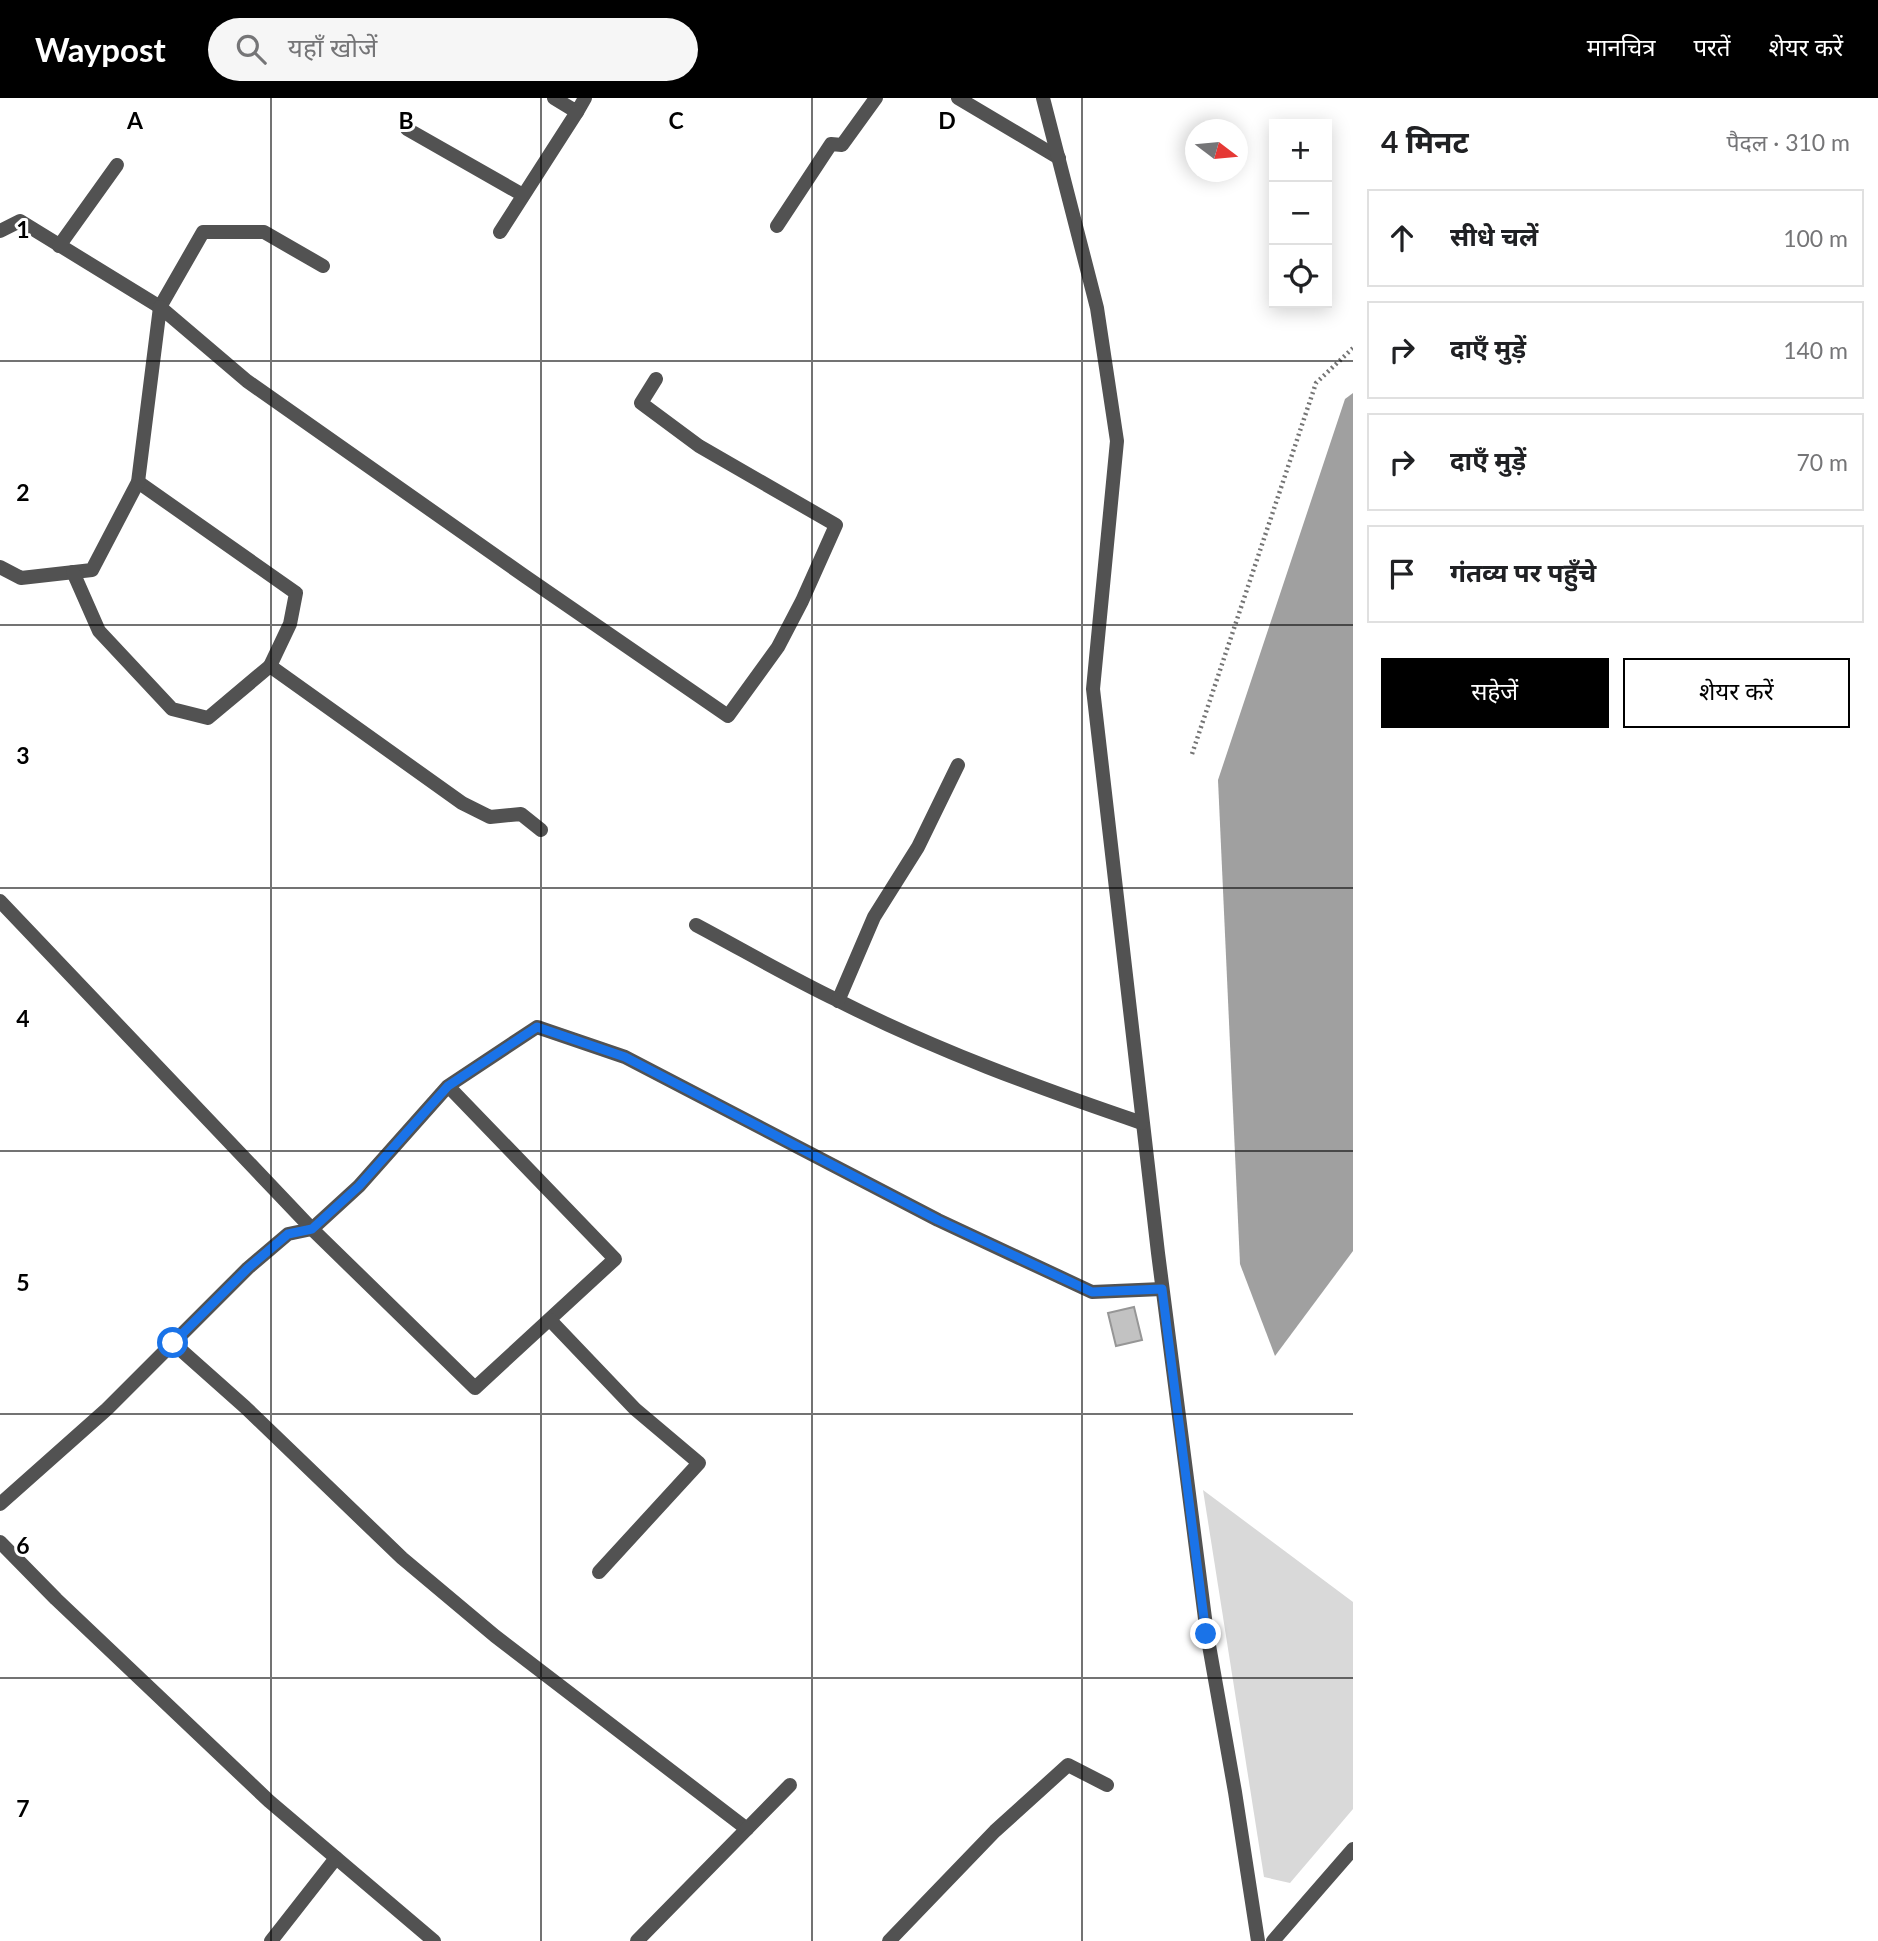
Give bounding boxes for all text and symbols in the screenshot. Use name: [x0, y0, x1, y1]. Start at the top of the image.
search box: [208, 18, 698, 81]
text: Waypost: [35, 29, 166, 69]
icon: search: [232, 30, 270, 68]
text: यहाँ खोजें: [288, 31, 377, 63]
text: मानचित्र: [1587, 32, 1655, 61]
text: परतें: [1693, 32, 1731, 61]
text: शेयर करें: [1769, 32, 1843, 61]
text: A: [126, 106, 144, 134]
text: B: [398, 106, 414, 134]
text: C: [668, 106, 684, 134]
text: D: [938, 106, 956, 134]
north arrow: [1185, 119, 1248, 182]
map controls: [1269, 119, 1332, 308]
button: +: [1269, 119, 1332, 182]
text: 4 मिनट: [1381, 123, 1469, 159]
text: पैदल · 310 m: [1727, 128, 1850, 156]
button: −: [1269, 182, 1332, 245]
text: 1: [16, 215, 30, 243]
icon: ahead: [1383, 219, 1421, 257]
text: सीधे चलें: [1450, 220, 1538, 252]
text: 100 m: [1783, 224, 1848, 252]
button: locate: [1269, 245, 1332, 308]
icon: right: [1383, 331, 1421, 369]
text: दाएँ मुड़ें: [1450, 332, 1526, 364]
text: 140 m: [1783, 336, 1848, 364]
icon: right: [1383, 443, 1421, 481]
text: दाएँ मुड़ें: [1450, 444, 1526, 476]
text: 70 m: [1797, 448, 1848, 476]
text: 2: [16, 478, 30, 506]
icon: arrive: [1383, 555, 1421, 593]
text: गंतव्य पर पहुँचे: [1450, 556, 1596, 588]
button: सहेजें: [1381, 658, 1609, 728]
button: शेयर करें: [1623, 658, 1850, 728]
text: 3: [16, 741, 30, 769]
text: 4: [16, 1004, 30, 1032]
text: 5: [16, 1268, 30, 1296]
route start: [157, 1327, 188, 1358]
text: 6: [16, 1531, 30, 1559]
route end: [1190, 1618, 1221, 1649]
text: 7: [16, 1794, 30, 1822]

